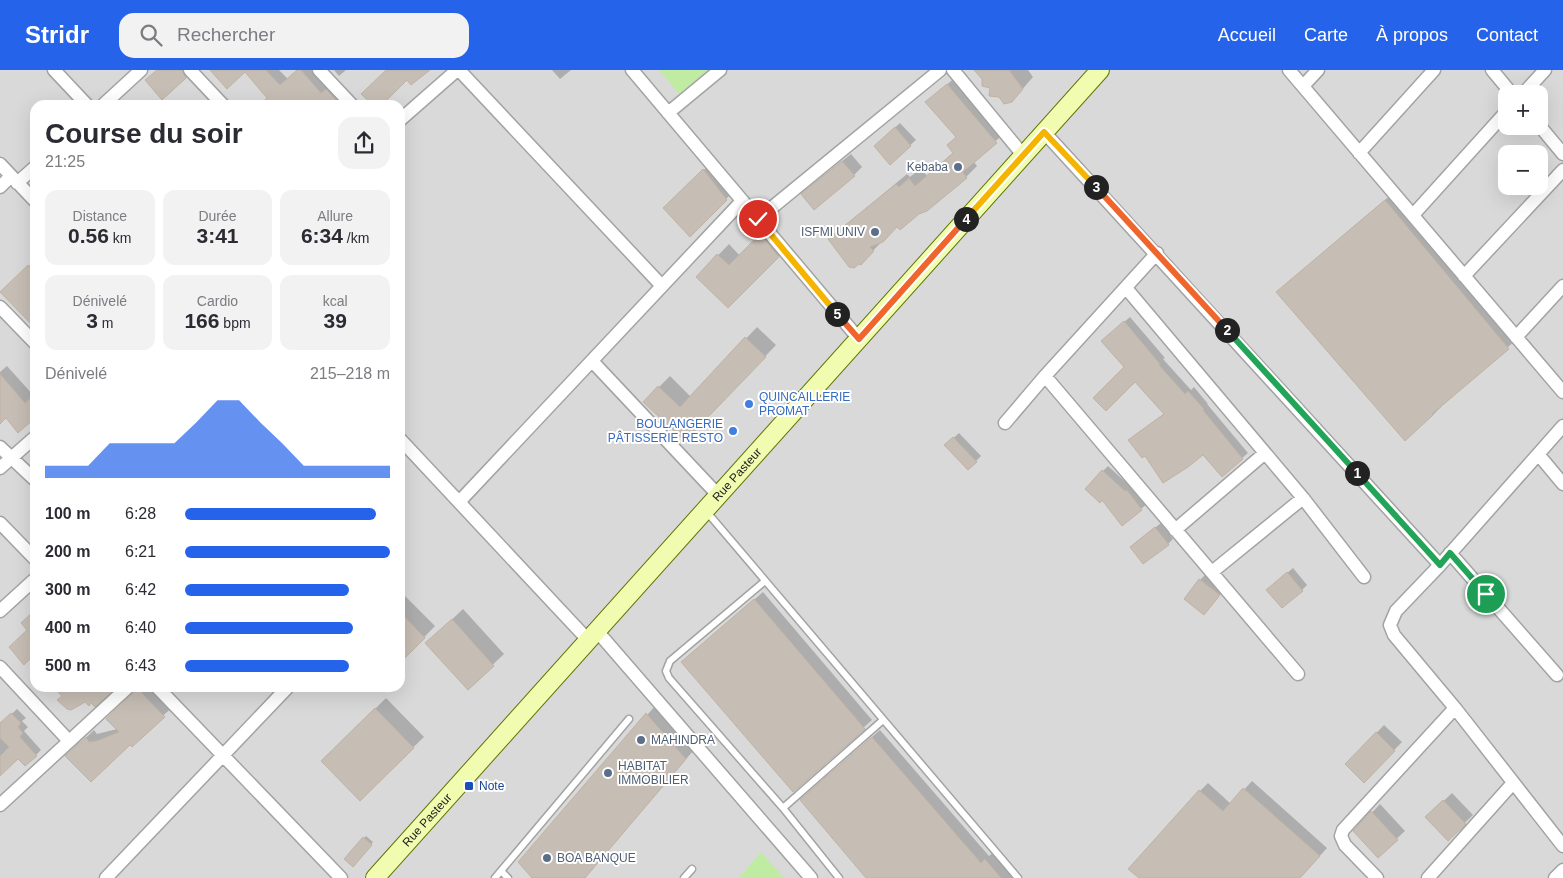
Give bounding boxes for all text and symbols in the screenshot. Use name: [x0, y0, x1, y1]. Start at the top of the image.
search box: [119, 13, 469, 58]
text: Stridr: [25, 21, 89, 48]
icon: search: [137, 21, 165, 49]
text: Rechercher: [177, 24, 275, 45]
text: Accueil: [1218, 25, 1276, 45]
text: Carte: [1304, 25, 1348, 45]
text: À propos: [1376, 25, 1448, 45]
text: Contact: [1476, 25, 1538, 45]
map controls: [1498, 85, 1548, 195]
button: +: [1498, 85, 1548, 135]
button: share: [338, 117, 390, 169]
text: Course du soir: [45, 118, 243, 149]
button: −: [1498, 145, 1548, 195]
text: 21:25: [45, 153, 85, 170]
place label: Kebaba: [907, 160, 948, 174]
marker: Kebaba: [952, 161, 964, 173]
pin: 3: [1084, 174, 1108, 200]
text: 3: [1093, 179, 1100, 195]
pin: [737, 198, 779, 240]
icon: check: [744, 205, 772, 233]
pin: 4: [954, 206, 978, 232]
text: Distance: [73, 208, 127, 224]
text: Durée: [198, 208, 237, 224]
text: Allure: [317, 208, 353, 224]
text: 4: [963, 211, 970, 227]
text: 0.56: [68, 224, 109, 247]
text: 3:41: [196, 224, 239, 247]
text: 6:34: [301, 224, 343, 247]
place label: ISFMI UNIV: [801, 225, 865, 239]
marker: ISFMI UNIV: [869, 226, 881, 238]
text: km: [109, 230, 132, 246]
text: /km: [343, 230, 369, 246]
text: Dénivelé: [73, 293, 127, 309]
text: Cardio: [197, 293, 238, 309]
text: kcal: [323, 293, 348, 309]
pin: 5: [824, 302, 850, 326]
text: 5: [834, 306, 841, 322]
text: 3: [86, 309, 98, 332]
text: 166: [184, 309, 219, 332]
text: 39: [323, 309, 347, 332]
text: m: [98, 315, 113, 331]
text: bpm: [219, 315, 251, 331]
pin: 2: [1214, 318, 1240, 342]
text: 2: [1224, 322, 1231, 338]
text: Dénivelé: [45, 365, 107, 382]
text: 215–218 m: [310, 365, 390, 382]
place label: QUINCAILLERIE PROMAT: [759, 390, 850, 418]
marker: QUINCAILLERIE PROMAT: [743, 398, 755, 410]
place label: BOULANGERIE PÂTISSERIE RESTO: [608, 417, 723, 445]
marker: BOULANGERIE PÂTISSERIE RESTO: [727, 425, 739, 437]
street label: Rue Pasteur: [709, 445, 764, 504]
pin: 1: [1344, 460, 1370, 486]
text: 1: [1354, 465, 1361, 481]
text: 100 m: [45, 505, 90, 522]
text: 6:28: [125, 505, 156, 522]
text: 200 m: [45, 543, 90, 560]
text: 6:21: [125, 543, 156, 560]
pin: [1465, 573, 1507, 615]
icon: arrive: [1472, 580, 1500, 608]
text: 300 m: [45, 581, 90, 598]
text: 6:42: [125, 581, 156, 598]
text: 400 m: [45, 619, 90, 636]
text: 6:40: [125, 619, 156, 636]
text: 500 m: [45, 657, 90, 674]
text: 6:43: [125, 657, 156, 674]
place label: MAHINDRA: [651, 733, 715, 747]
marker: MAHINDRA: [635, 734, 647, 746]
place label: HABITAT IMMOBILIER: [618, 759, 689, 787]
marker: HABITAT IMMOBILIER: [602, 767, 614, 779]
place label: Note: [479, 779, 505, 793]
marker: Note: [463, 780, 475, 792]
street label: Rue Pasteur: [400, 790, 455, 849]
place label: BOA BANQUE: [557, 851, 636, 865]
marker: BOA BANQUE: [541, 852, 553, 864]

